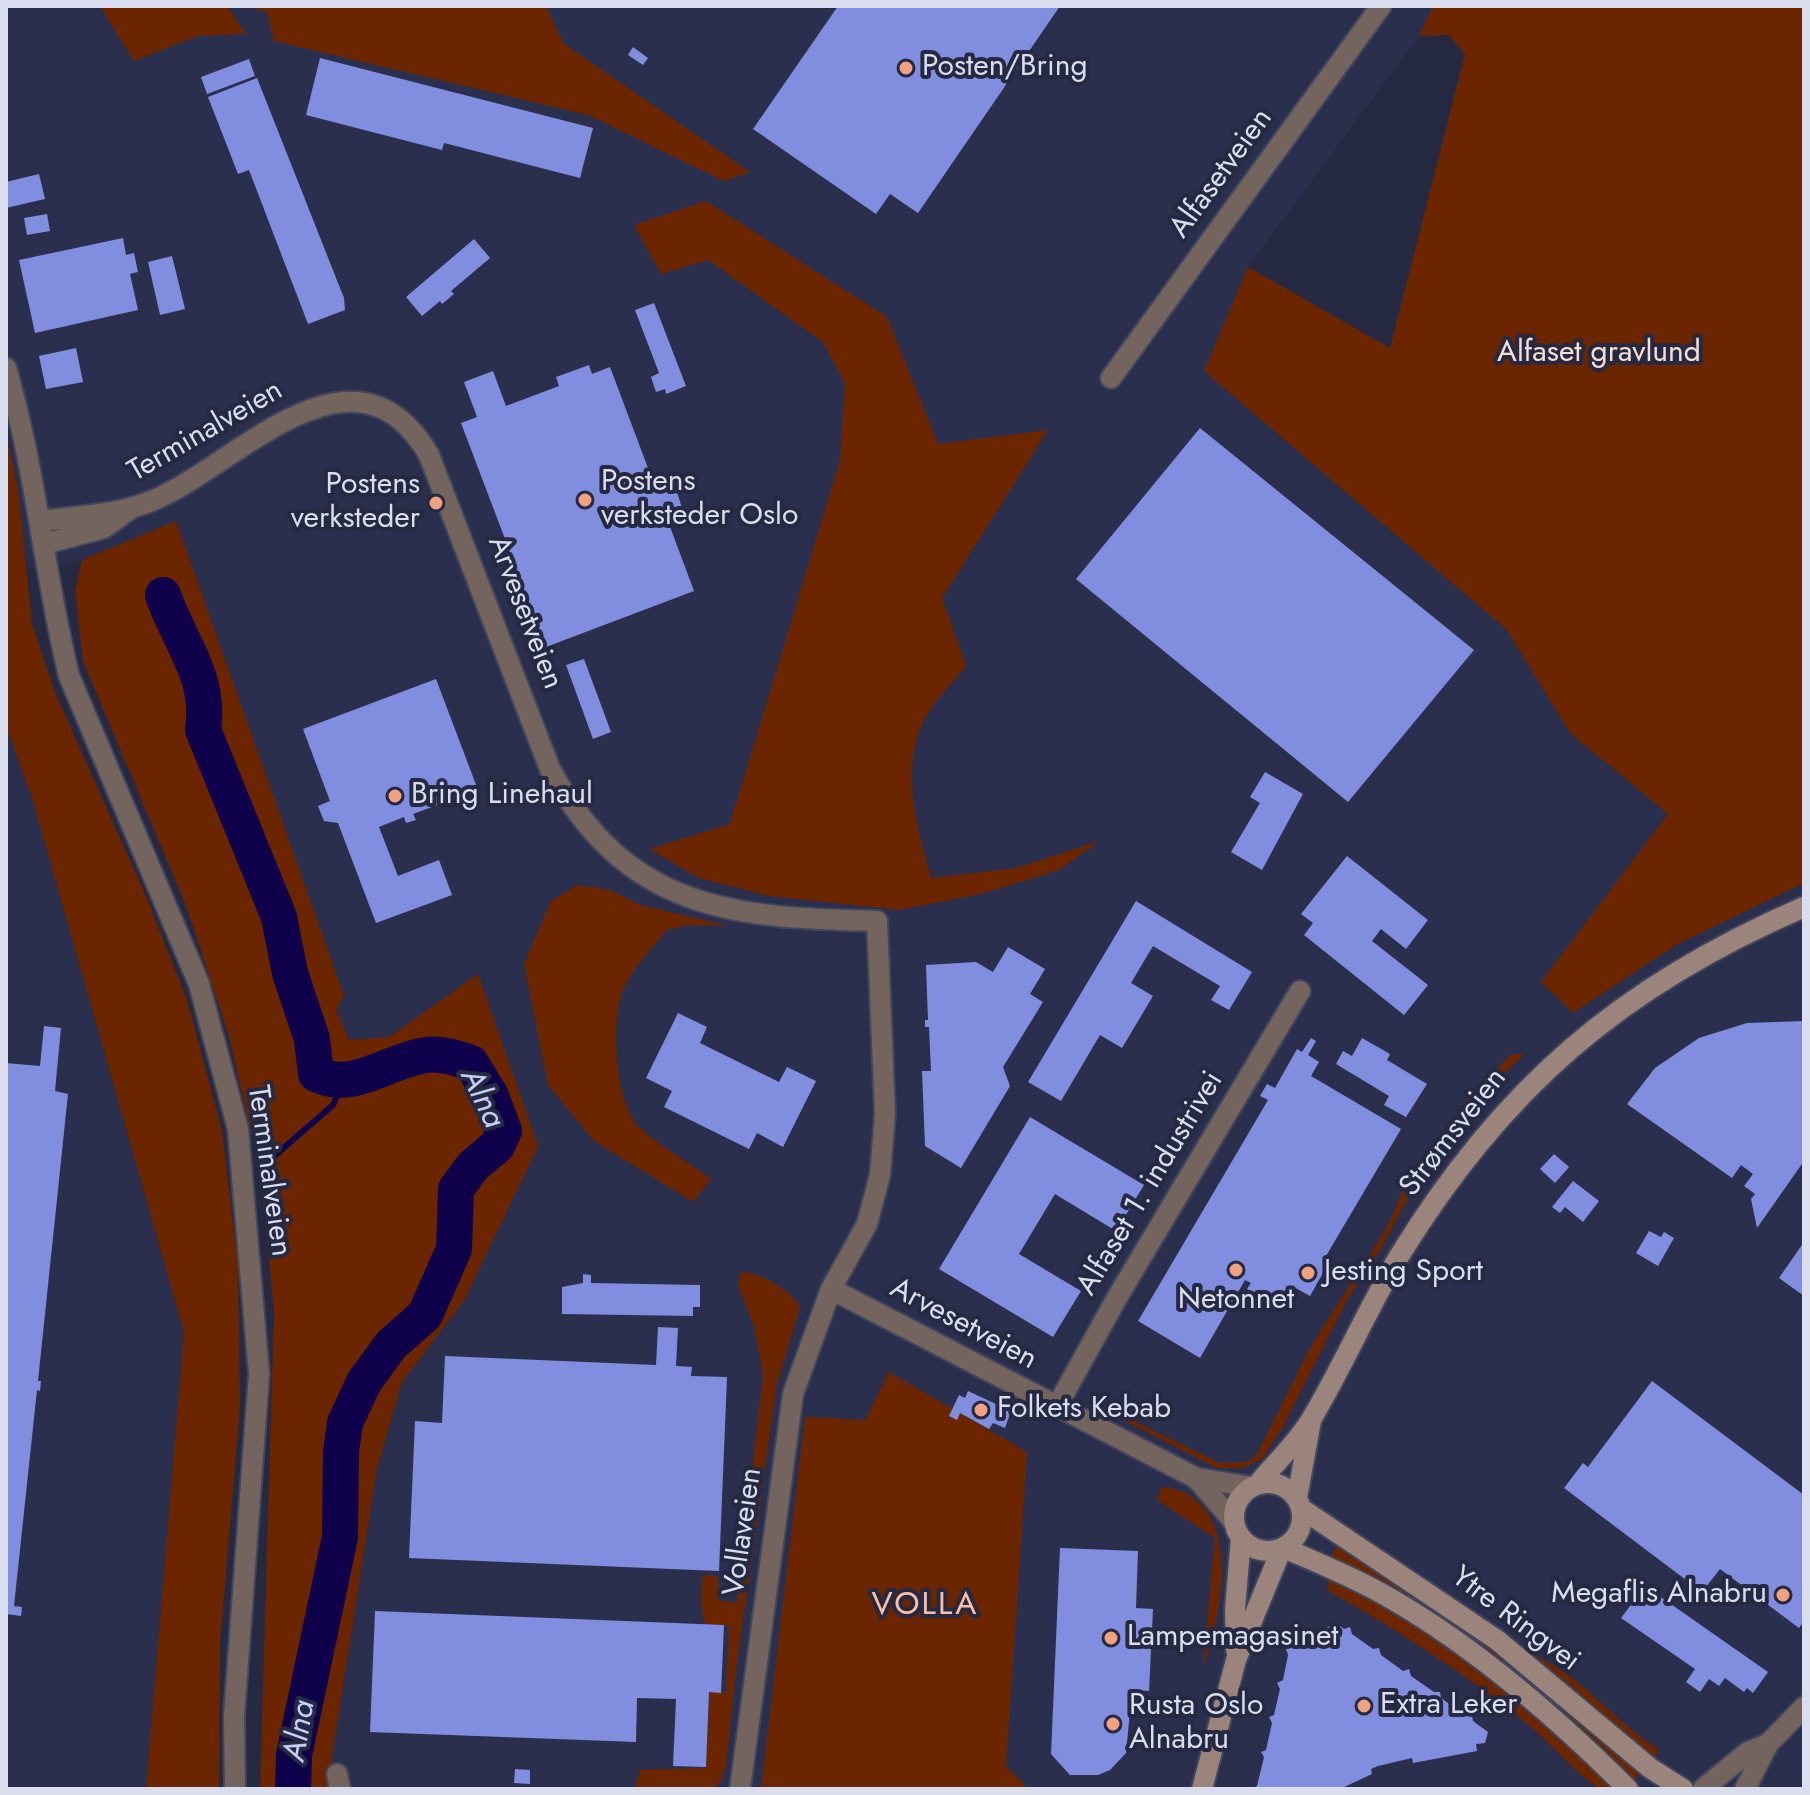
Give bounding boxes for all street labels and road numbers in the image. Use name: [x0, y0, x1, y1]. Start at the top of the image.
street label: Alfasetveien: [1163, 102, 1281, 246]
street label: Terminalveien: [122, 373, 290, 491]
street label: Arvesetveien: [478, 531, 570, 695]
street label: Strømsveien: [1393, 1062, 1515, 1204]
street label: Alfaset 1. industrivei: [1070, 1066, 1232, 1302]
street label: Terminalveien: [238, 1083, 298, 1259]
street label: Arvesetveien: [883, 1271, 1043, 1379]
street label: Vollaveien: [717, 1466, 771, 1598]
street label: Ytre Ringvei: [1444, 1560, 1586, 1680]

